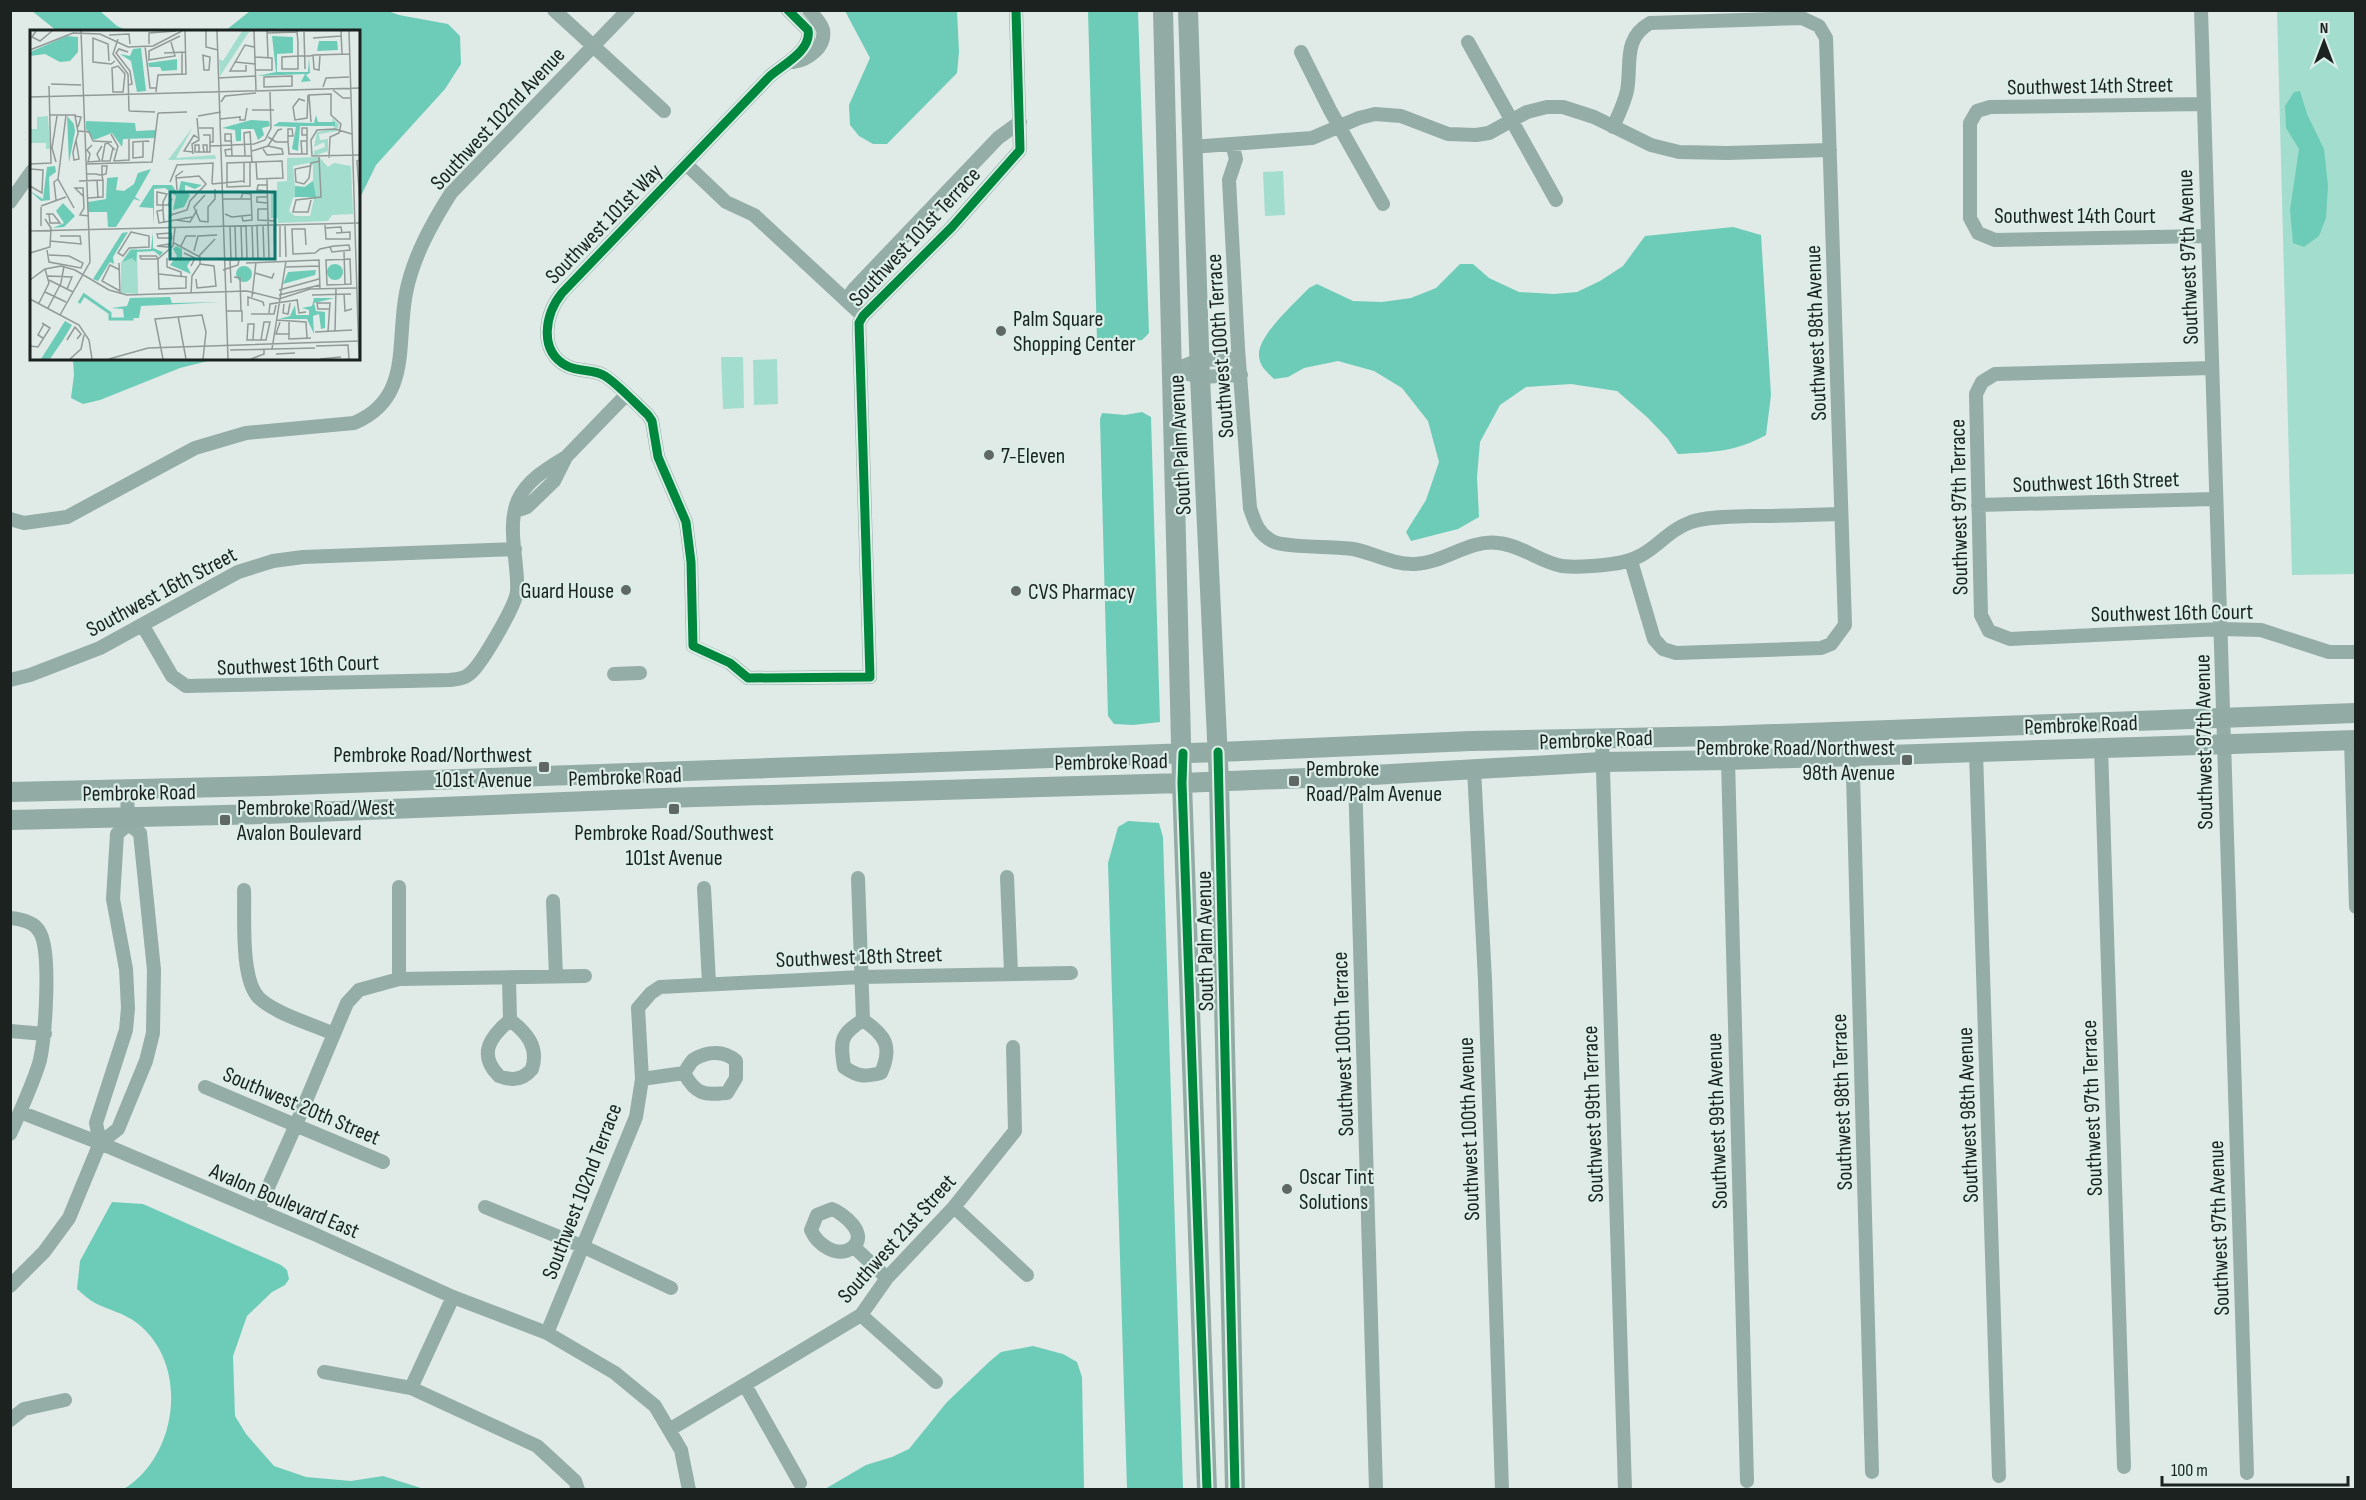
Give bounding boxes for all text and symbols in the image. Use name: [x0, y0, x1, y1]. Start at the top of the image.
north arrow: [2294, 12, 2354, 72]
text: N: [2320, 19, 2328, 38]
inset map: [30, 30, 360, 360]
street label: Southwest 102nd Avenue: [425, 42, 571, 196]
street label: Southwest 14th Street: [2007, 72, 2174, 101]
street label: Southwest 101st Way: [540, 158, 669, 290]
street label: Southwest 101st Terrace: [843, 162, 987, 312]
street label: Southwest 97th Avenue: [2172, 169, 2205, 345]
street label: Southwest 14th Court: [1994, 203, 2156, 230]
street label: Southwest 98th Avenue: [1800, 245, 1833, 421]
street label: Southwest 100th Terrace: [1201, 253, 1240, 439]
place label: Palm Square Shopping Center: [1013, 306, 1136, 358]
marker: Palm Square Shopping Center: [994, 324, 1008, 338]
street label: South Palm Avenue: [1163, 374, 1198, 516]
street label: Southwest 97th Terrace: [1944, 419, 1975, 595]
place label: 7-Eleven: [1001, 443, 1065, 470]
marker: 7-Eleven: [982, 448, 996, 462]
street label: Southwest 16th Street: [2012, 466, 2180, 499]
street label: Southwest 16th Street: [82, 541, 242, 643]
place label: Guard House: [520, 578, 614, 605]
place label: CVS Pharmacy: [1028, 579, 1135, 606]
marker: Guard House: [619, 583, 633, 597]
marker: CVS Pharmacy: [1009, 584, 1023, 598]
street label: Southwest 16th Court: [2091, 599, 2254, 628]
street label: Southwest 16th Court: [217, 649, 380, 682]
street label: Southwest 97th Avenue: [2189, 654, 2220, 830]
street label: Pembroke Road: [2024, 710, 2138, 741]
street label: Pembroke Road: [1539, 725, 1653, 756]
place label: Pembroke Road/Northwest 98th Avenue: [1696, 735, 1895, 787]
place label: Pembroke Road/Northwest 101st Avenue: [333, 742, 532, 794]
street label: Pembroke Road: [1054, 748, 1168, 777]
marker: Pembroke Road/Northwest 98th Avenue: [1900, 753, 1914, 767]
place label: Pembroke Road/Palm Avenue: [1306, 756, 1442, 808]
marker: Pembroke Road/Northwest 101st Avenue: [537, 760, 551, 774]
street label: Pembroke Road: [568, 762, 682, 793]
marker: Pembroke Road/Palm Avenue: [1287, 774, 1301, 788]
street label: Pembroke Road: [82, 779, 196, 808]
place label: Pembroke Road/West Avalon Boulevard: [236, 795, 395, 847]
marker: Pembroke Road/Southwest 101st Avenue: [667, 802, 681, 816]
marker: Pembroke Road/West Avalon Boulevard: [218, 813, 232, 827]
place label: Pembroke Road/Southwest 101st Avenue: [574, 820, 774, 872]
street label: South Palm Avenue: [1191, 871, 1220, 1011]
street label: Southwest 18th Street: [775, 941, 943, 974]
street label: Southwest 100th Terrace: [1327, 951, 1360, 1137]
street label: Southwest 98th Terrace: [1826, 1013, 1859, 1191]
street label: Southwest 97th Terrace: [2076, 1019, 2109, 1196]
street label: Southwest 99th Terrace: [1577, 1025, 1610, 1203]
street label: Southwest 98th Avenue: [1952, 1027, 1985, 1203]
street label: Southwest 99th Avenue: [1701, 1032, 1734, 1209]
street label: Southwest 100th Avenue: [1453, 1037, 1486, 1221]
street label: Southwest 20th Street: [219, 1061, 384, 1152]
street label: Southwest 102nd Terrace: [536, 1100, 628, 1283]
street label: Southwest 97th Avenue: [2203, 1140, 2236, 1316]
street label: Avalon Boulevard East: [205, 1157, 364, 1245]
place label: Oscar Tint Solutions: [1299, 1164, 1374, 1216]
street label: Southwest 21st Street: [832, 1169, 962, 1309]
marker: Oscar Tint Solutions: [1280, 1182, 1294, 1196]
scale bar: [2162, 1449, 2348, 1487]
text: 100 m: [2171, 1460, 2208, 1481]

